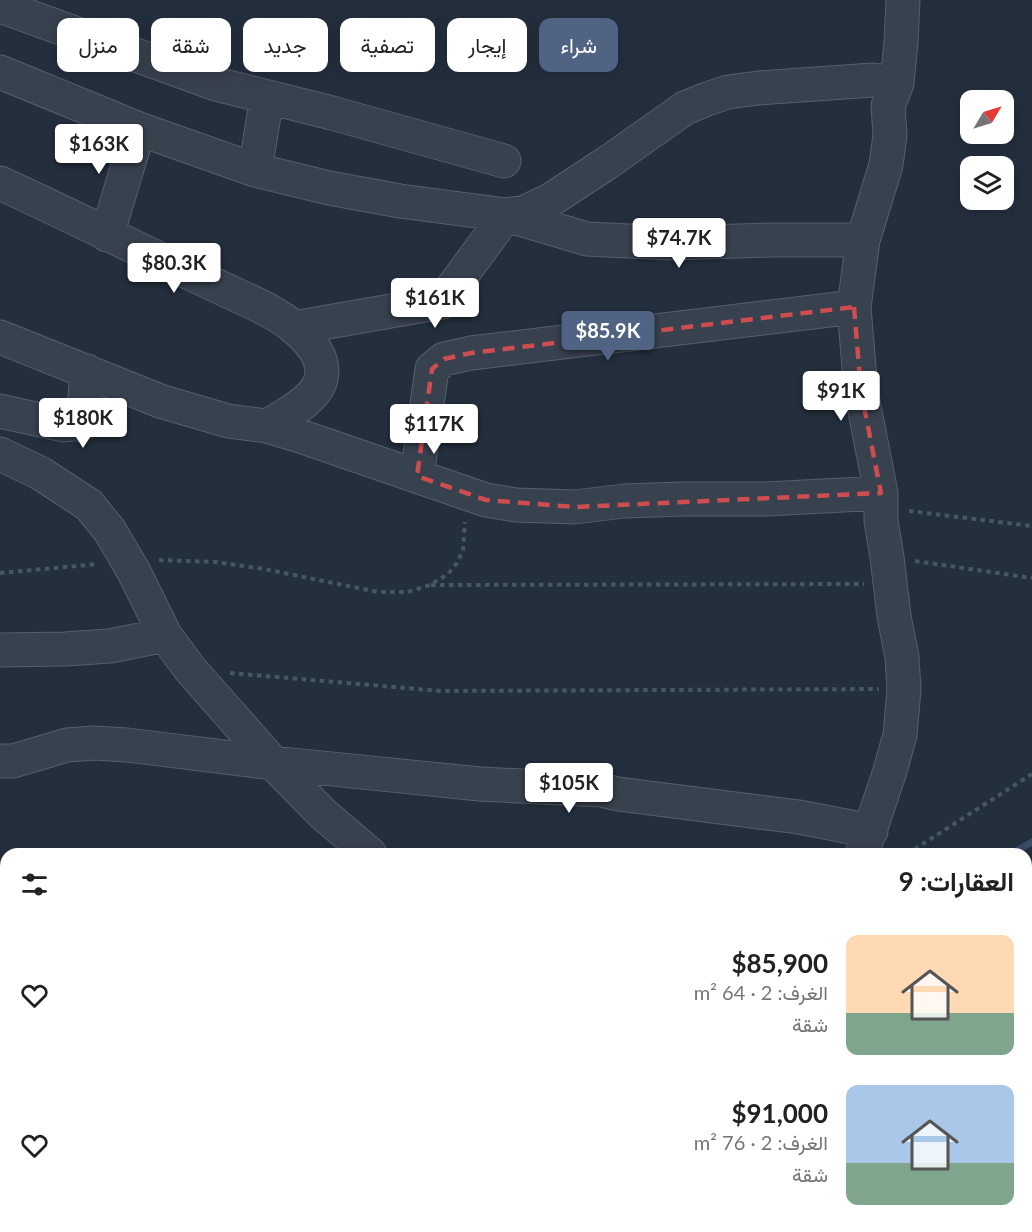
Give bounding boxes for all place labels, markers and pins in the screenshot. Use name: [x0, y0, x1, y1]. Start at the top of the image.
pin: $163K: [57, 124, 141, 175]
pin: $74.7K: [630, 218, 728, 269]
pin: $80.3K: [125, 243, 223, 294]
pin: $161K: [393, 278, 477, 329]
pin: $85.9K: [559, 311, 657, 362]
pin: $91K: [805, 371, 877, 422]
pin: $180K: [41, 398, 125, 449]
pin: $117K: [392, 404, 476, 455]
pin: $105K: [527, 763, 611, 814]

